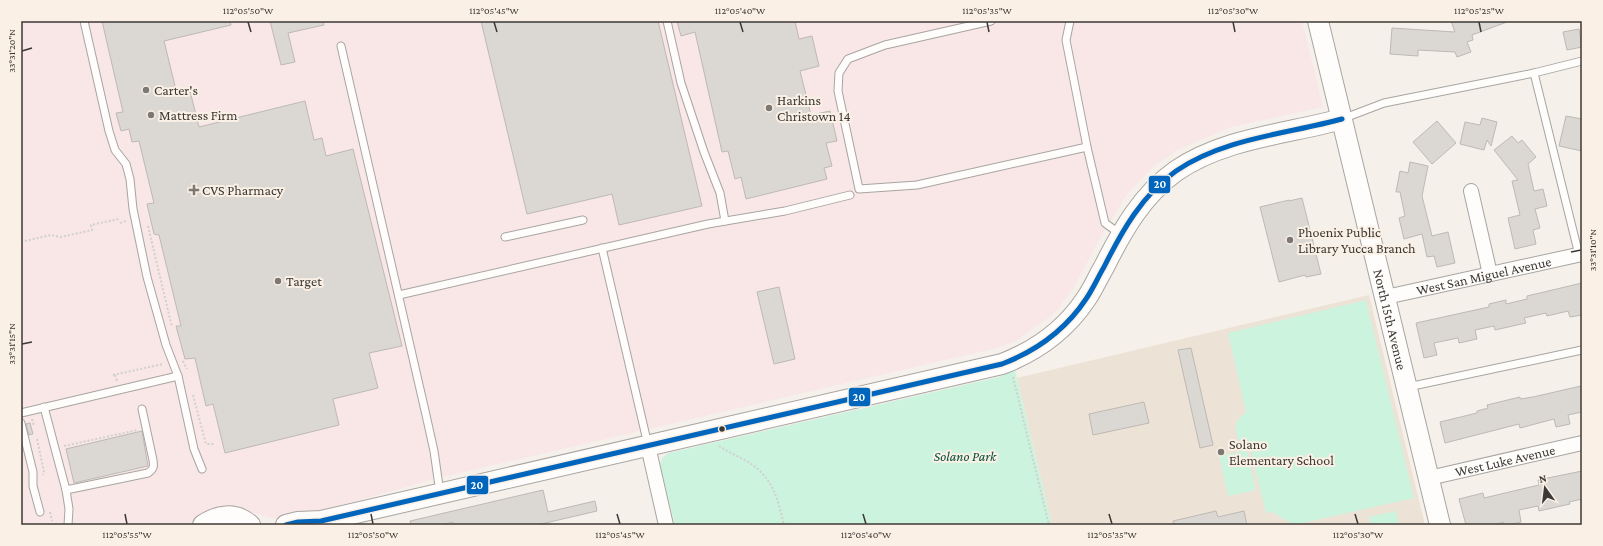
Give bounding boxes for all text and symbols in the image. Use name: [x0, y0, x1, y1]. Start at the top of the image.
text: 112°05'50"W: [223, 5, 274, 16]
text: 112°05'45"W: [469, 5, 520, 16]
text: 112°05'40"W: [715, 5, 766, 16]
text: 112°05'35"W: [962, 5, 1013, 16]
text: 112°05'30"W: [1208, 5, 1259, 16]
text: 112°05'25"W: [1454, 5, 1505, 16]
text: 33°31'20"N: [6, 29, 17, 73]
place label: Carter's: [154, 82, 198, 98]
marker: Carter's: [141, 85, 151, 95]
place label: Harkins Christown 14: [777, 92, 851, 124]
marker: Harkins Christown 14: [764, 103, 774, 113]
place label: Mattress Firm: [159, 107, 238, 123]
marker: Mattress Firm: [146, 110, 156, 120]
line badge: 20: [1148, 175, 1171, 194]
text: 20: [1154, 178, 1166, 190]
place label: CVS Pharmacy: [202, 182, 284, 198]
marker: CVS Pharmacy: [189, 185, 199, 195]
place label: Phoenix Public Library Yucca Branch: [1298, 224, 1416, 256]
text: 33°31'10"N: [1587, 228, 1598, 271]
marker: Phoenix Public Library Yucca Branch: [1285, 235, 1295, 245]
street label: West San Miguel Avenue: [1415, 253, 1553, 298]
street label: North 15th Avenue: [1370, 267, 1410, 371]
place label: Target: [286, 273, 322, 289]
marker: Target: [273, 276, 283, 286]
text: 33°31'15"N: [6, 323, 17, 365]
line badge: 20: [848, 387, 871, 407]
text: 20: [853, 391, 865, 403]
unlabelled marker: [717, 424, 727, 434]
place label: Solano Elementary School: [1229, 436, 1334, 468]
street label: West Luke Avenue: [1453, 441, 1557, 480]
marker: Solano Elementary School: [1216, 447, 1226, 457]
park label: Solano Park: [934, 448, 997, 464]
north arrow: [1525, 468, 1565, 508]
text: N: [1537, 471, 1548, 485]
line badge: 20: [466, 475, 489, 495]
text: 20: [471, 479, 483, 491]
text: 112°05'55"W: [102, 529, 152, 540]
text: 112°05'50"W: [348, 529, 399, 540]
text: 112°05'45"W: [595, 529, 646, 540]
text: 112°05'40"W: [841, 529, 892, 540]
text: 112°05'35"W: [1087, 529, 1138, 540]
text: 112°05'30"W: [1333, 529, 1384, 540]

